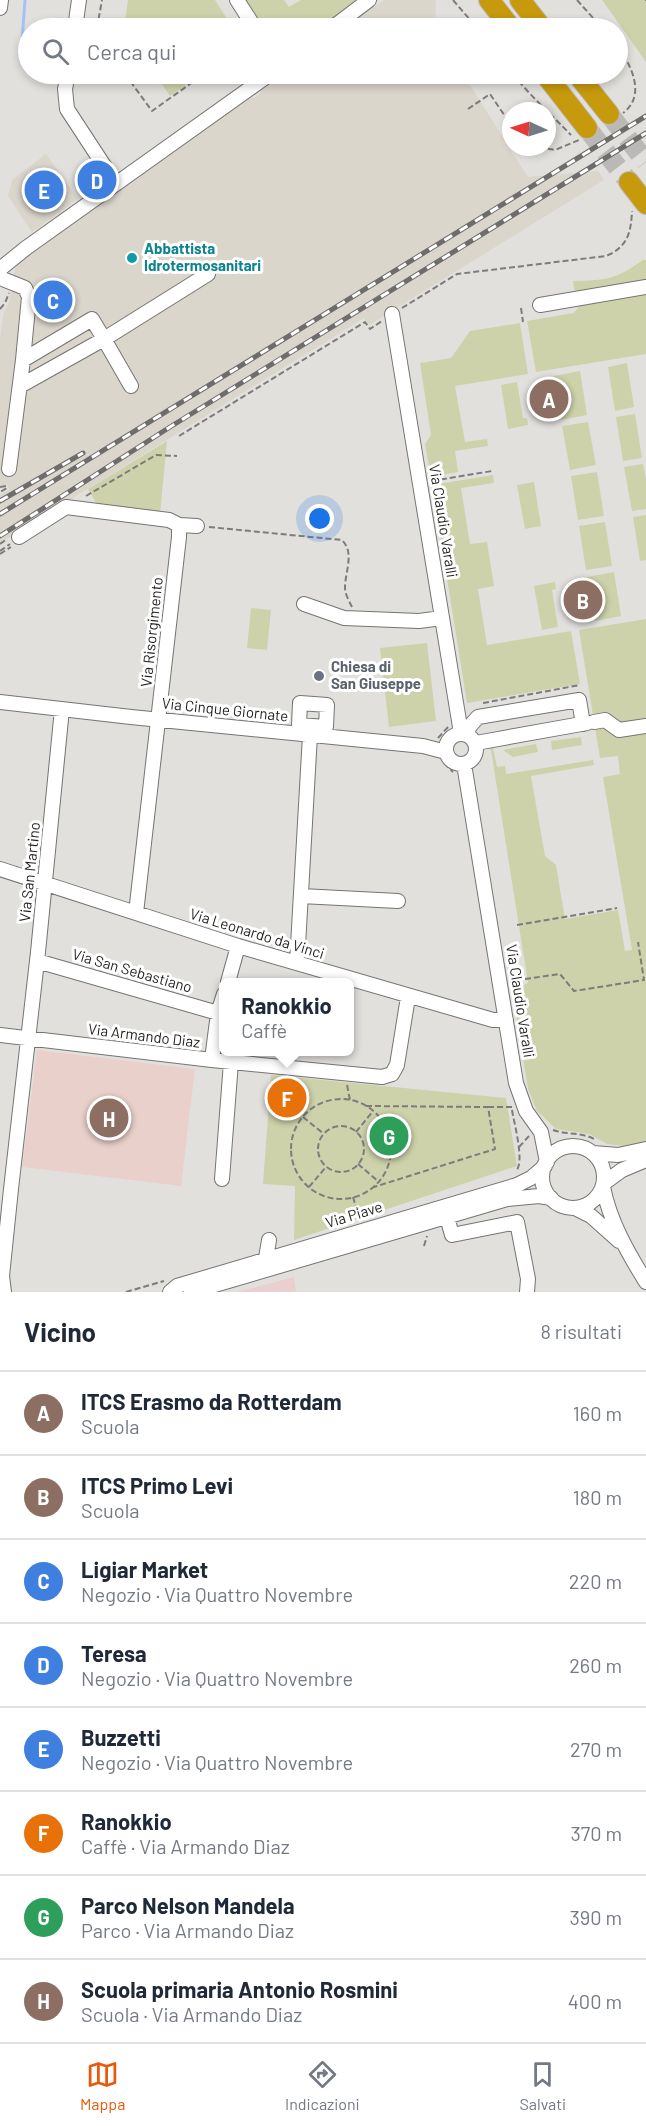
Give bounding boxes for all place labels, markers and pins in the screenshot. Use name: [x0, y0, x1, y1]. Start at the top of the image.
pin: D: [78, 158, 116, 202]
pin: E: [24, 168, 63, 213]
place label: Abbattista Idrotermosanitari: [144, 239, 261, 274]
marker: Abbattista Idrotermosanitari: [125, 251, 139, 265]
pin: C: [34, 278, 72, 322]
pin: A: [530, 376, 568, 422]
pin: B: [564, 578, 602, 622]
place label: Chiesa di San Giuseppe: [331, 657, 421, 692]
marker: Chiesa di San Giuseppe: [312, 669, 326, 683]
pin: F: [268, 1076, 306, 1120]
pin: H: [90, 1096, 128, 1140]
pin: G: [370, 1114, 408, 1158]

